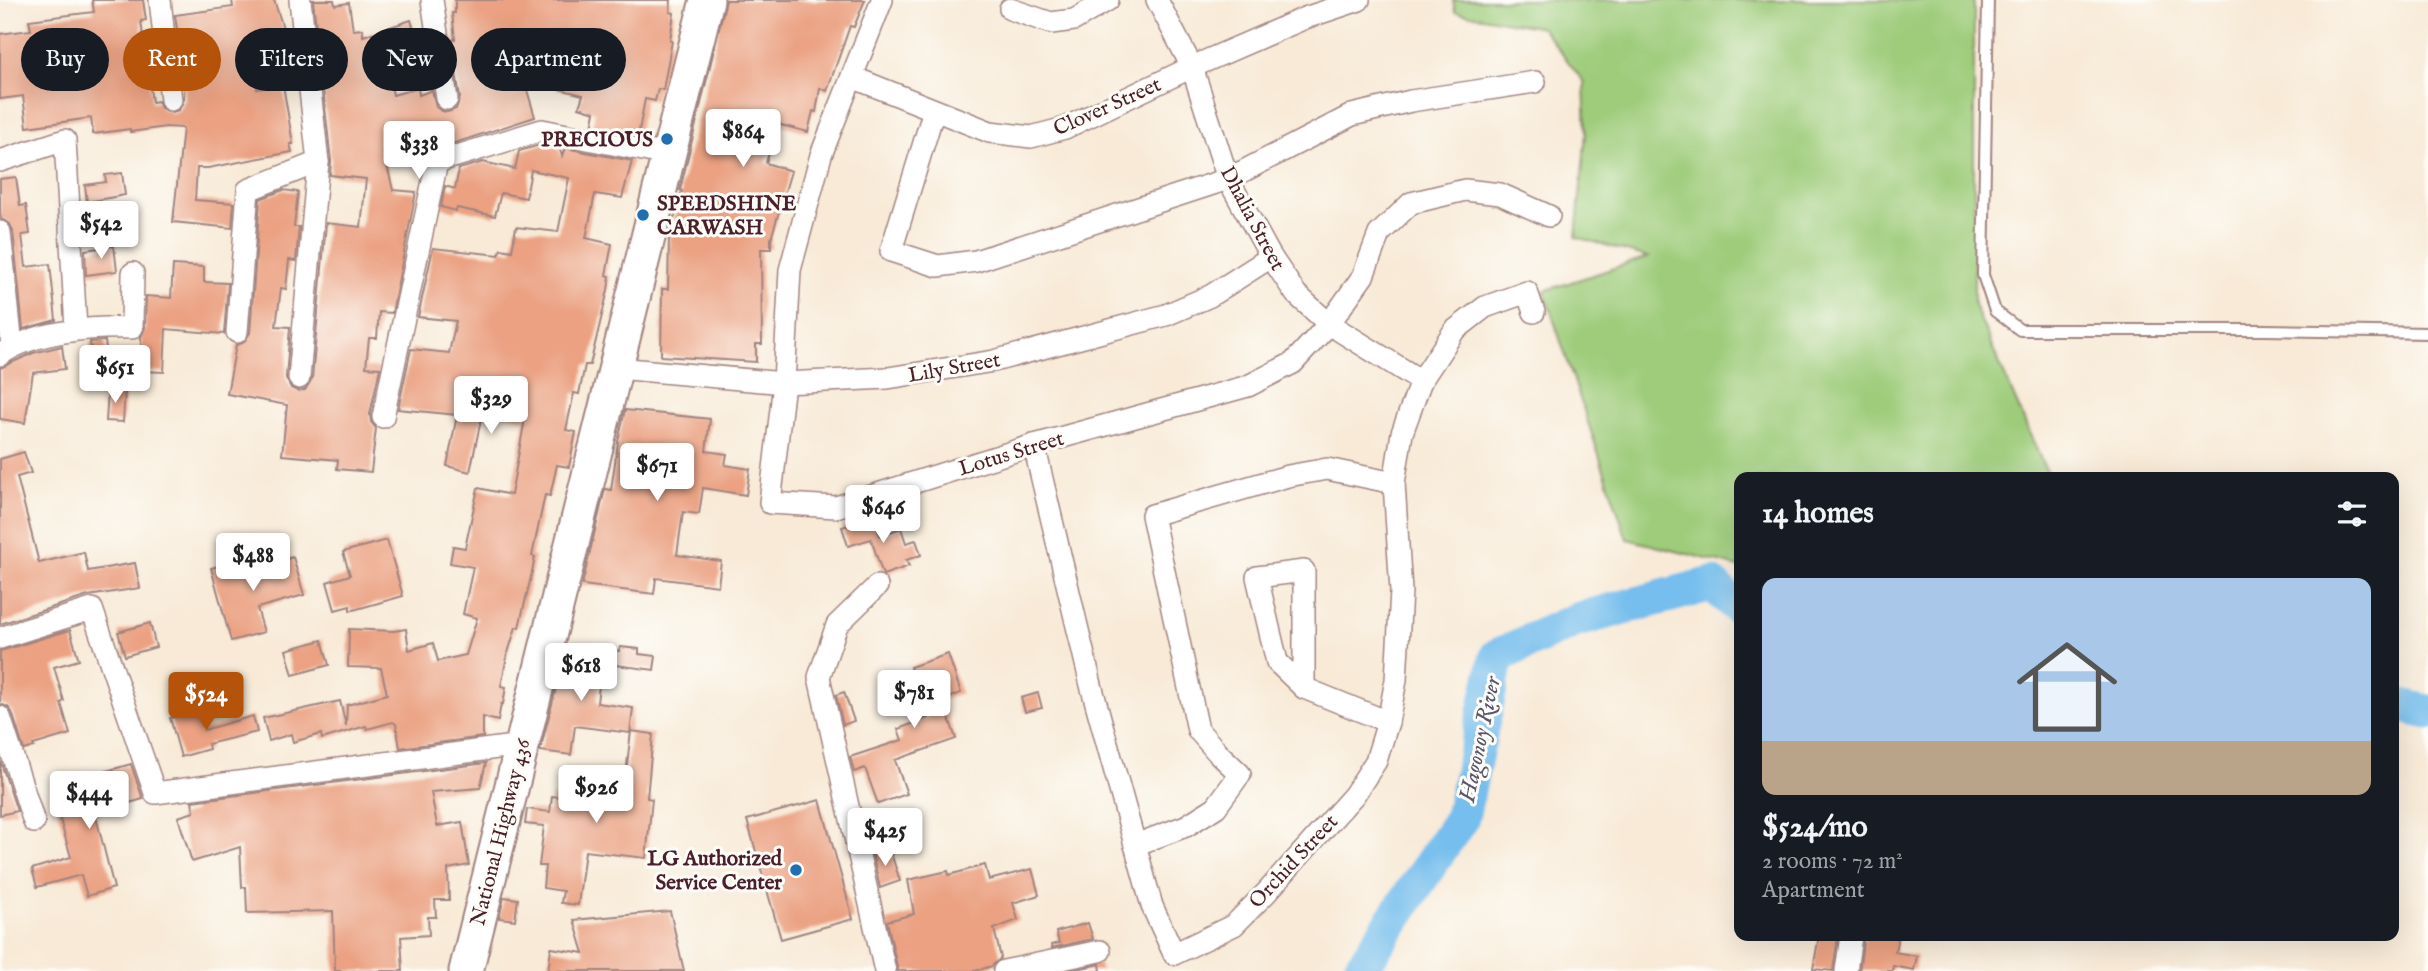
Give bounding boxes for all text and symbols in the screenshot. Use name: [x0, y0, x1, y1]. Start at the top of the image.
chip: Buy: [21, 28, 109, 91]
chip: Rent: [123, 28, 221, 91]
chip: Filters: [235, 28, 348, 91]
chip: New: [362, 28, 457, 91]
chip: Apartment: [471, 28, 626, 91]
street label: Clover Street: [1050, 72, 1166, 143]
pin: $864: [702, 110, 784, 169]
text: $864: [722, 117, 764, 146]
pin: $338: [378, 122, 460, 181]
place label: PRECIOUS: [541, 127, 653, 154]
text: $338: [400, 129, 438, 158]
marker: PRECIOUS: [659, 131, 675, 147]
street label: Dhalia Street: [1213, 162, 1290, 276]
place label: SPEEDSHINE CARWASH: [657, 191, 797, 242]
pin: $542: [60, 202, 142, 261]
marker: SPEEDSHINE CARWASH: [635, 207, 651, 223]
text: $542: [79, 209, 123, 238]
pin: $651: [74, 346, 156, 405]
street label: Lily Street: [906, 347, 1002, 390]
text: $651: [95, 353, 135, 382]
pin: $329: [450, 376, 532, 436]
text: $329: [470, 384, 512, 413]
street label: Lotus Street: [956, 426, 1067, 483]
pin: $671: [616, 444, 698, 503]
text: $671: [636, 451, 678, 480]
pin: $646: [842, 486, 924, 545]
text: $646: [861, 493, 905, 522]
text: 14 homes: [1762, 495, 1874, 533]
icon: filters: [2333, 495, 2371, 533]
pin: $488: [212, 534, 294, 593]
text: $488: [232, 541, 274, 570]
icon: home: [2004, 624, 2130, 750]
pin: $618: [540, 644, 622, 703]
text: $618: [561, 651, 601, 680]
pin: $781: [873, 670, 955, 730]
pin: $524: [165, 672, 247, 732]
water label: Hagonoy River: [1453, 673, 1509, 806]
text: $781: [893, 678, 935, 707]
text: $524: [184, 680, 228, 709]
street label: National Highway 436: [465, 735, 538, 929]
pin: $926: [555, 766, 637, 825]
pin: $444: [48, 772, 130, 831]
text: $926: [574, 773, 618, 802]
text: $444: [66, 779, 112, 808]
pin: $425: [844, 808, 926, 868]
street label: Orchid Street: [1244, 809, 1344, 915]
text: $524/mo: [1762, 809, 1868, 847]
text: $425: [863, 816, 907, 845]
place label: LG Authorized Service Center: [647, 846, 783, 897]
text: 2 rooms · 72 m²: [1762, 847, 1903, 876]
marker: LG Authorized Service Center: [788, 862, 804, 878]
text: Apartment: [1762, 876, 1865, 905]

